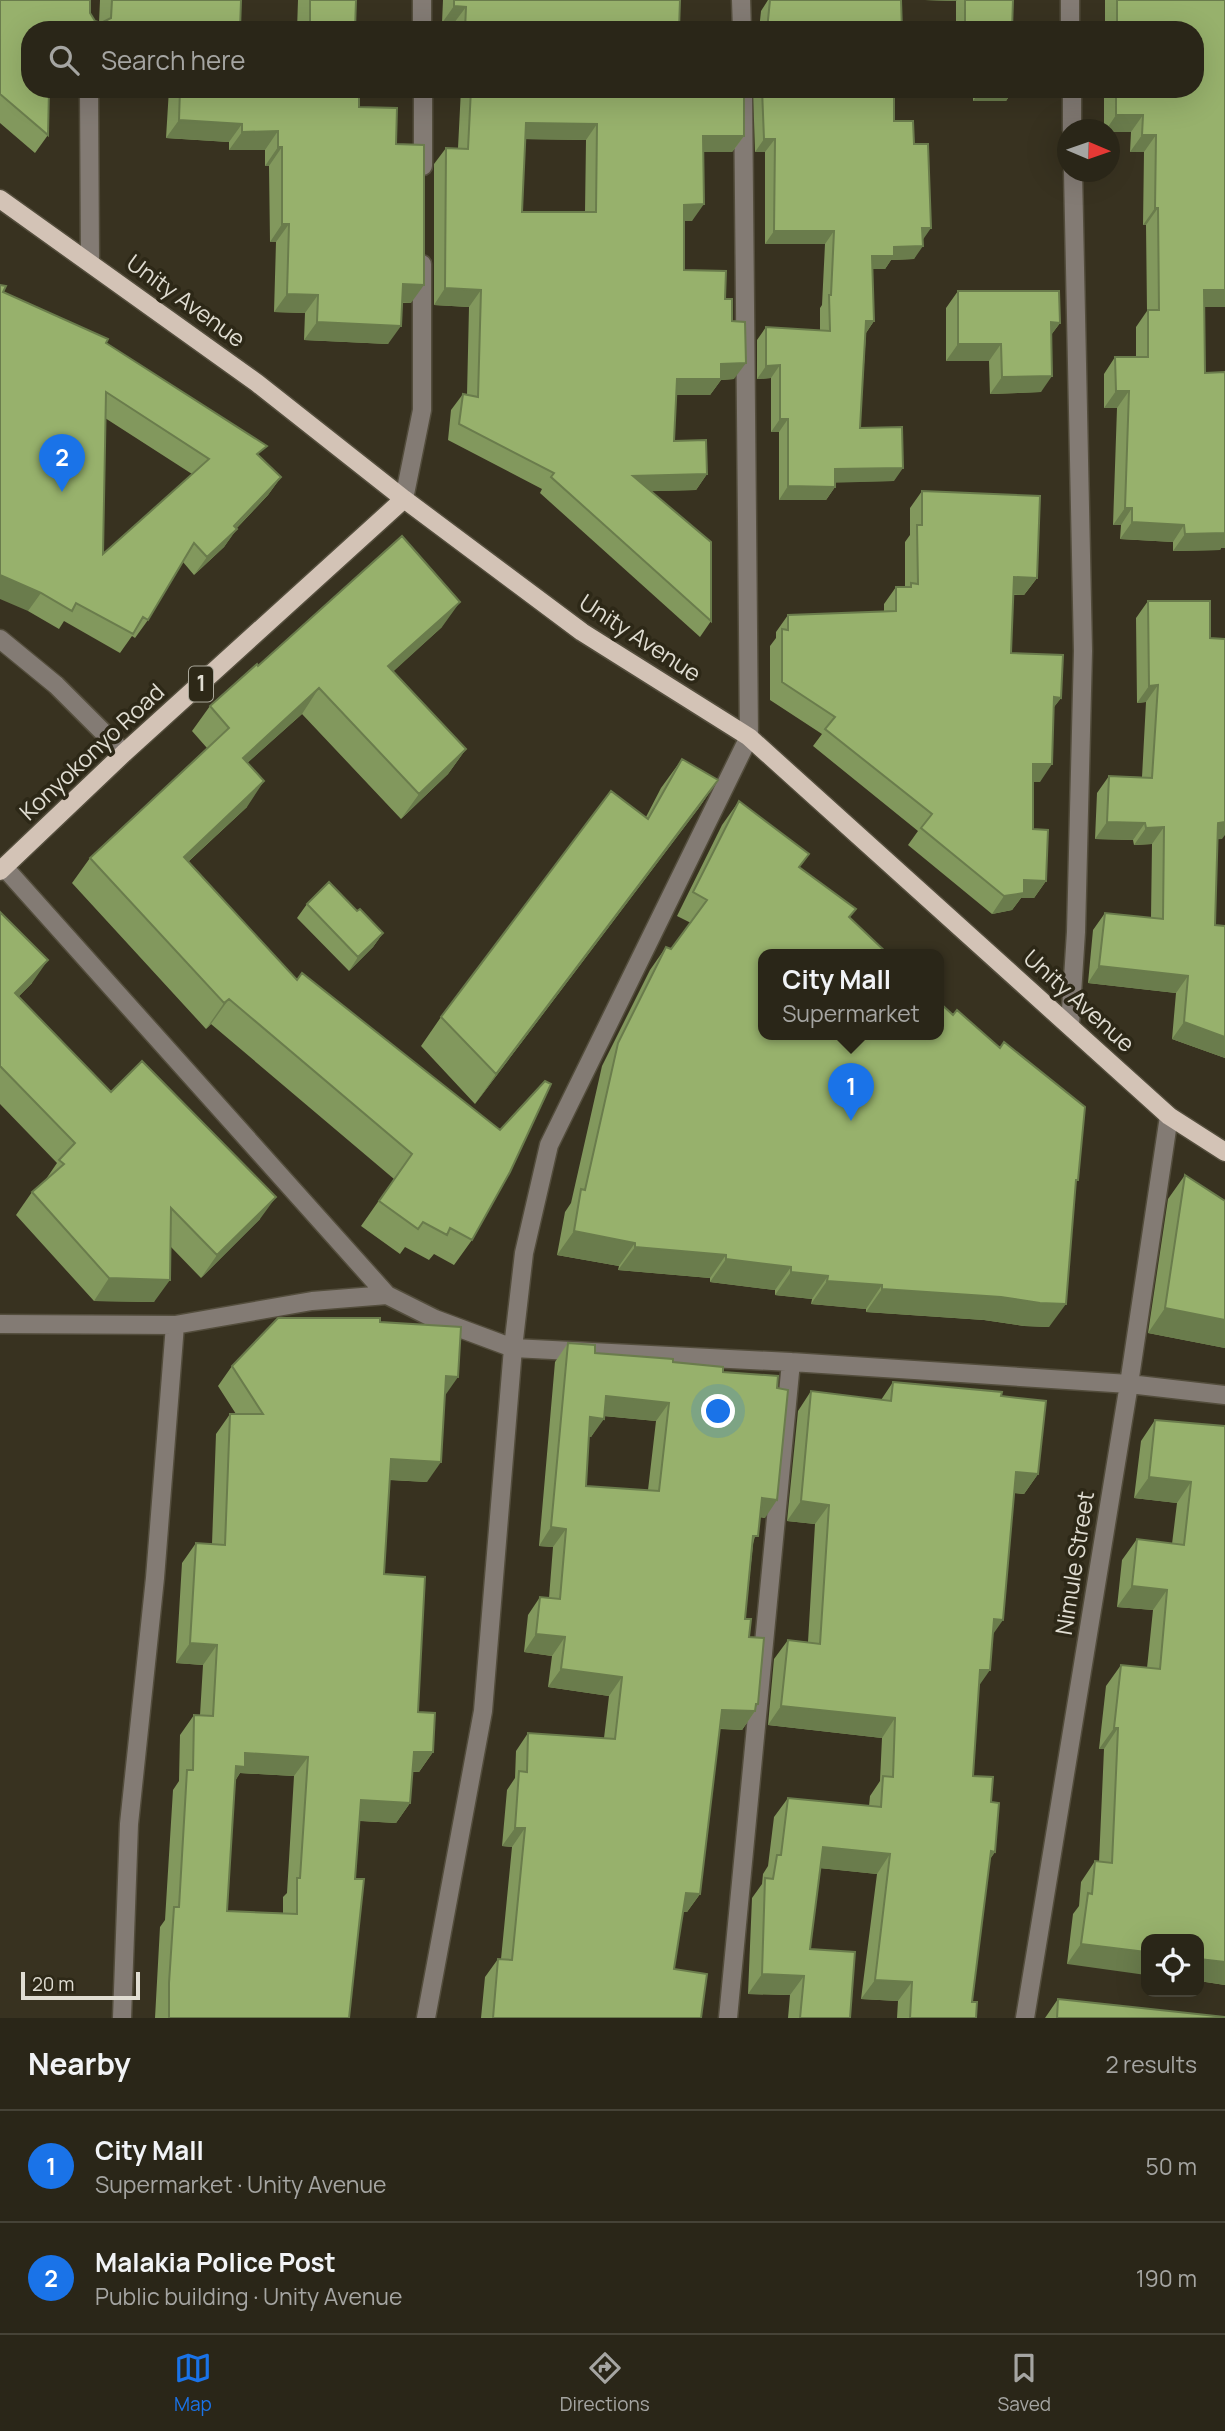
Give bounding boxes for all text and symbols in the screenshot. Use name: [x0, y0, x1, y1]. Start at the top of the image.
search box: [21, 21, 1204, 98]
icon: search: [45, 41, 83, 79]
text: Search here: [101, 42, 246, 78]
north arrow: [1057, 119, 1120, 182]
street label: Unity Avenue: [121, 246, 252, 354]
pin: 2: [39, 434, 85, 492]
street label: Unity Avenue: [573, 586, 708, 689]
road number: 1: [189, 666, 213, 702]
street label: Konyokonyo Road: [12, 676, 171, 827]
street label: Unity Avenue: [1017, 942, 1142, 1059]
popup: [758, 949, 944, 1040]
text: City Mall: [782, 961, 891, 997]
text: Supermarket: [782, 997, 920, 1029]
pin: 1: [828, 1063, 874, 1121]
your location: [701, 1394, 735, 1428]
street label: Nimule Street: [1047, 1489, 1101, 1637]
map controls: [1141, 1934, 1204, 1997]
button: locate: [1141, 1934, 1204, 1997]
scale bar: [21, 1969, 140, 2001]
text: 20 m: [32, 1971, 74, 1997]
text: Nearby: [28, 2043, 131, 2084]
text: 2 results: [1105, 2048, 1197, 2080]
text: City Mall: [95, 2132, 204, 2168]
text: 1: [46, 2150, 56, 2182]
text: 50 m: [1146, 2150, 1197, 2182]
text: Supermarket · Unity Avenue: [95, 2168, 387, 2200]
text: Malakia Police Post: [95, 2244, 336, 2280]
text: 2: [44, 2262, 58, 2294]
text: 190 m: [1136, 2262, 1197, 2294]
text: Public building · Unity Avenue: [95, 2280, 402, 2312]
tab: Map: [174, 2349, 212, 2417]
tab: Directions: [560, 2349, 650, 2417]
tab: Saved: [998, 2349, 1051, 2417]

